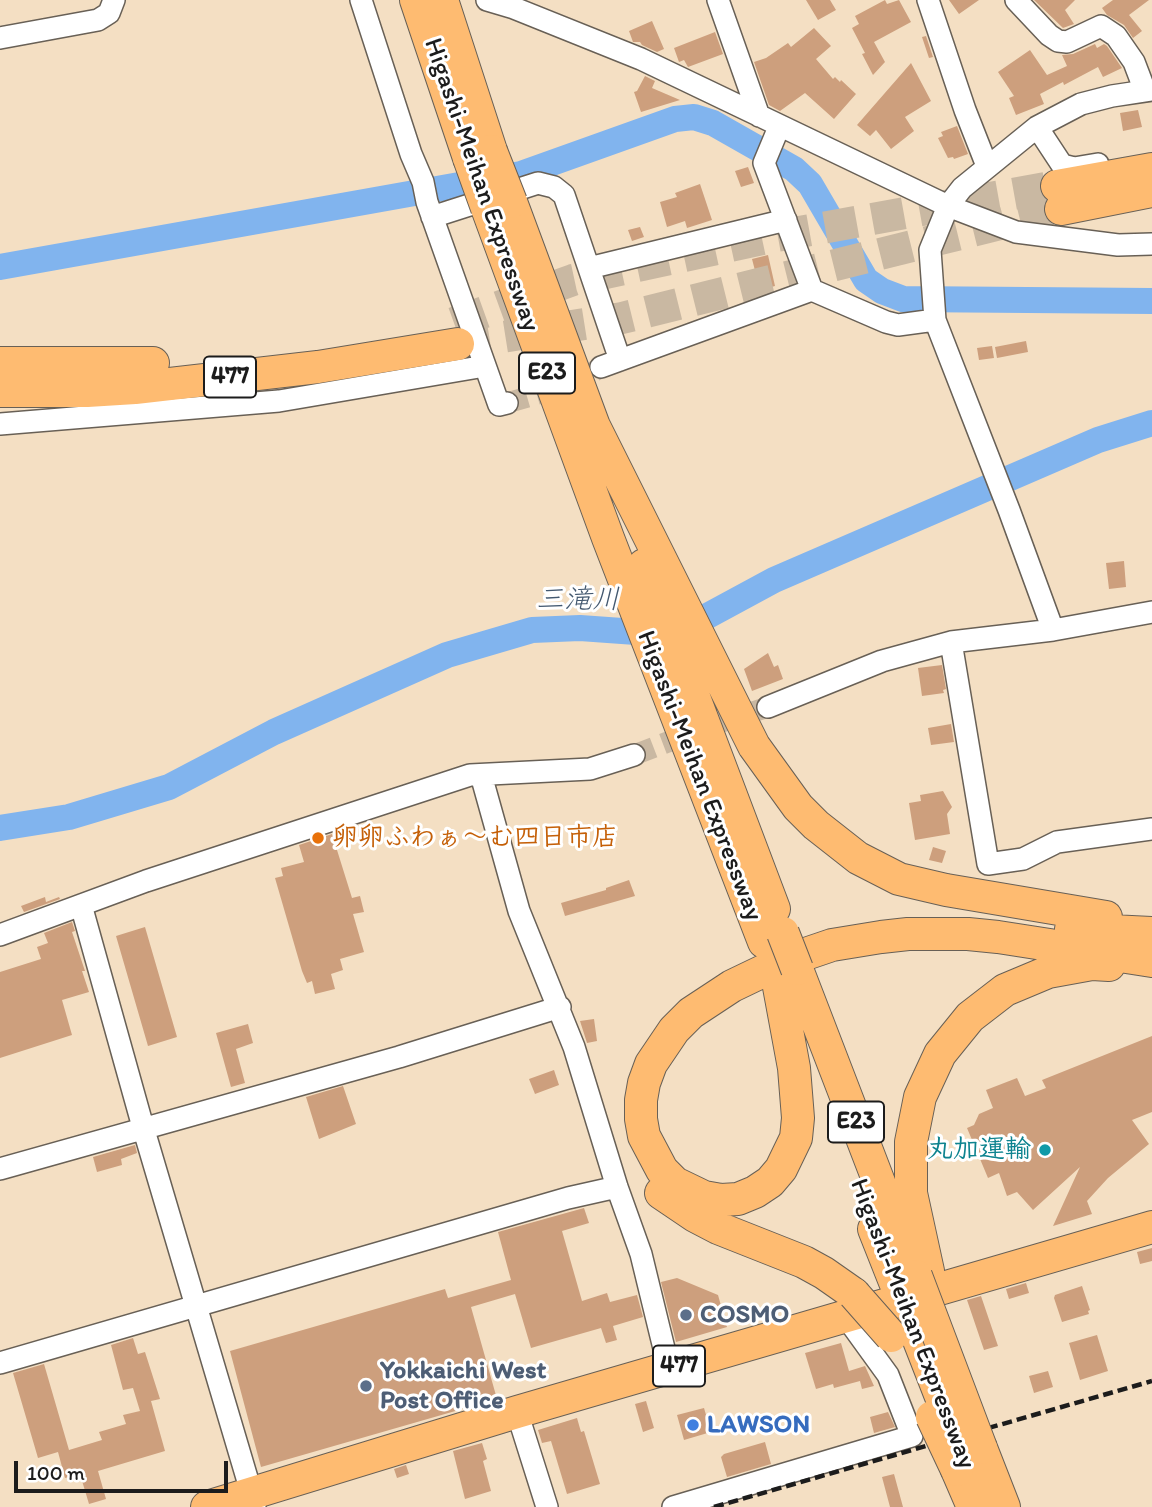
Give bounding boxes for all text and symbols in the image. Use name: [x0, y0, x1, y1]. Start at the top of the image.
street label: Higashi-Meihan Expressway: [416, 34, 546, 336]
road number: E23: [519, 352, 575, 394]
road number: 477: [204, 356, 256, 398]
water label: 三滝川: [536, 584, 620, 618]
street label: Higashi-Meihan Expressway: [629, 627, 769, 925]
place label: 卵卵ふわぁ～む四日市店: [332, 822, 618, 854]
marker: 卵卵ふわぁ～む四日市店: [310, 830, 326, 846]
road number: E23: [828, 1102, 884, 1142]
place label: 丸加運輸: [927, 1134, 1031, 1166]
marker: 丸加運輸: [1037, 1142, 1053, 1158]
street label: Higashi-Meihan Expressway: [842, 1175, 982, 1473]
place label: COSMO: [700, 1299, 789, 1331]
marker: COSMO: [678, 1307, 694, 1323]
road number: 477: [653, 1346, 705, 1386]
place label: Yokkaichi West Post Office: [380, 1355, 546, 1416]
marker: Yokkaichi West Post Office: [358, 1378, 374, 1394]
place label: LAWSON: [707, 1409, 810, 1441]
marker: LAWSON: [685, 1417, 701, 1433]
scale bar: [18, 1448, 231, 1492]
text: 100 m: [27, 1460, 85, 1485]

